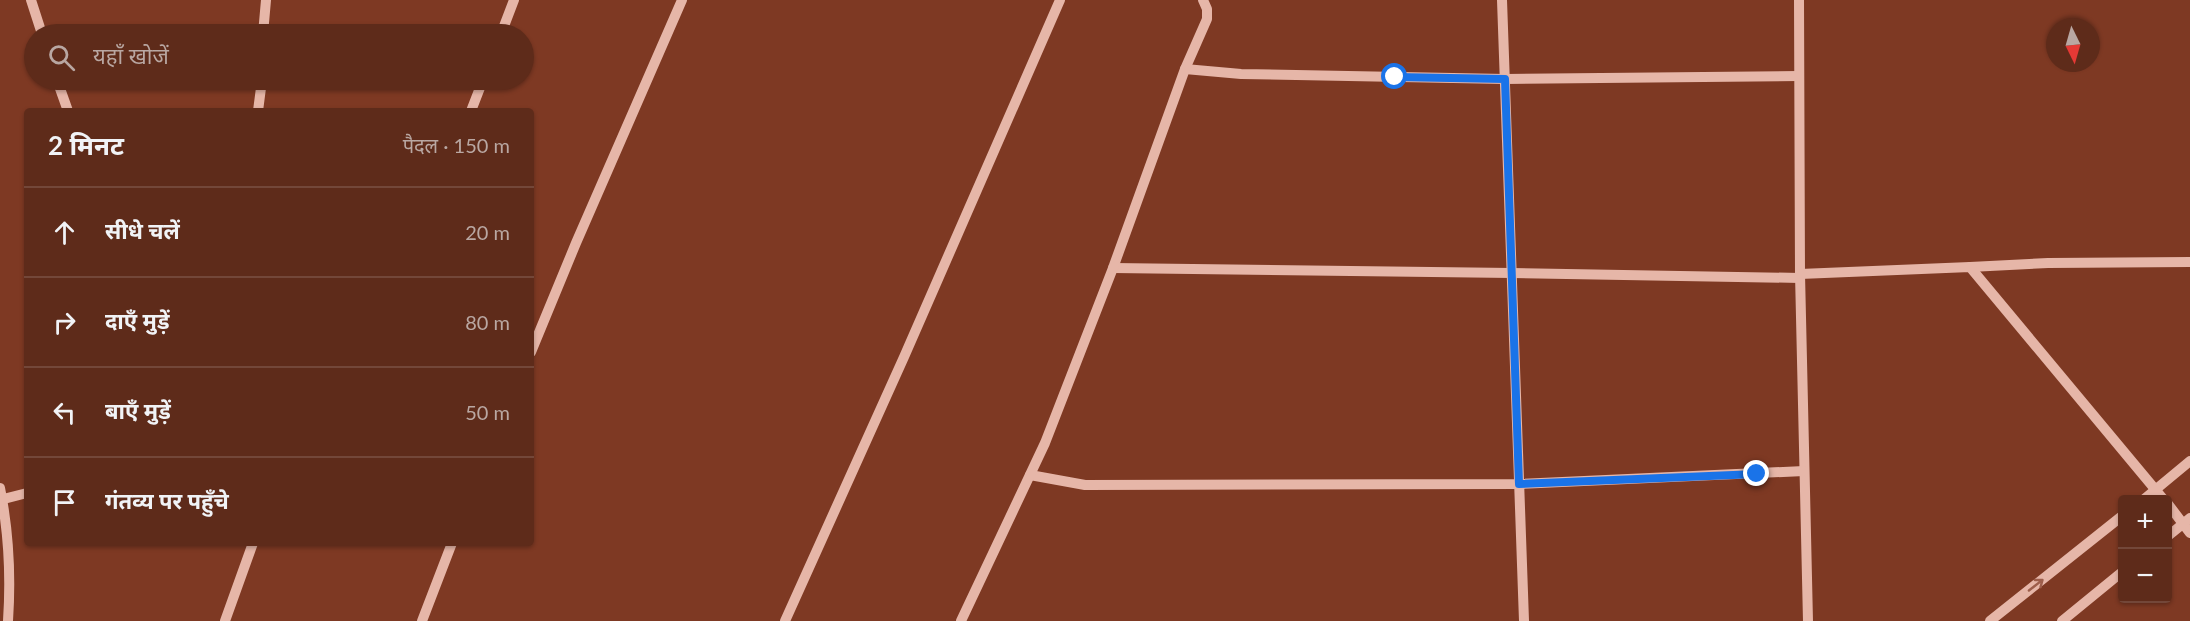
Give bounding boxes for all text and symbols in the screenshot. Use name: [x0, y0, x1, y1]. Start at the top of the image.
north arrow: [2046, 18, 2100, 72]
search box: [24, 24, 534, 90]
icon: search: [45, 41, 78, 74]
text: यहाँ खोजें: [93, 42, 169, 69]
route start: [1381, 63, 1407, 89]
text: 2 मिनट: [48, 129, 124, 161]
text: पैदल · 150 m: [403, 133, 510, 157]
icon: ahead: [48, 216, 81, 249]
text: सीधे चलें: [105, 217, 180, 244]
text: 20 m: [465, 220, 510, 244]
icon: right: [48, 306, 81, 339]
text: दाएँ मुड़ें: [105, 307, 169, 334]
text: 80 m: [465, 310, 510, 334]
icon: left: [48, 396, 81, 429]
text: बाएँ मुड़ें: [105, 397, 171, 424]
text: 50 m: [465, 400, 510, 424]
route end: [1743, 460, 1769, 486]
icon: arrive: [48, 486, 81, 519]
text: गंतव्य पर पहुँचे: [105, 487, 229, 514]
map controls: [2118, 495, 2172, 603]
button: +: [2118, 495, 2172, 549]
button: −: [2118, 549, 2172, 603]
one-way arrow: [2028, 579, 2044, 592]

